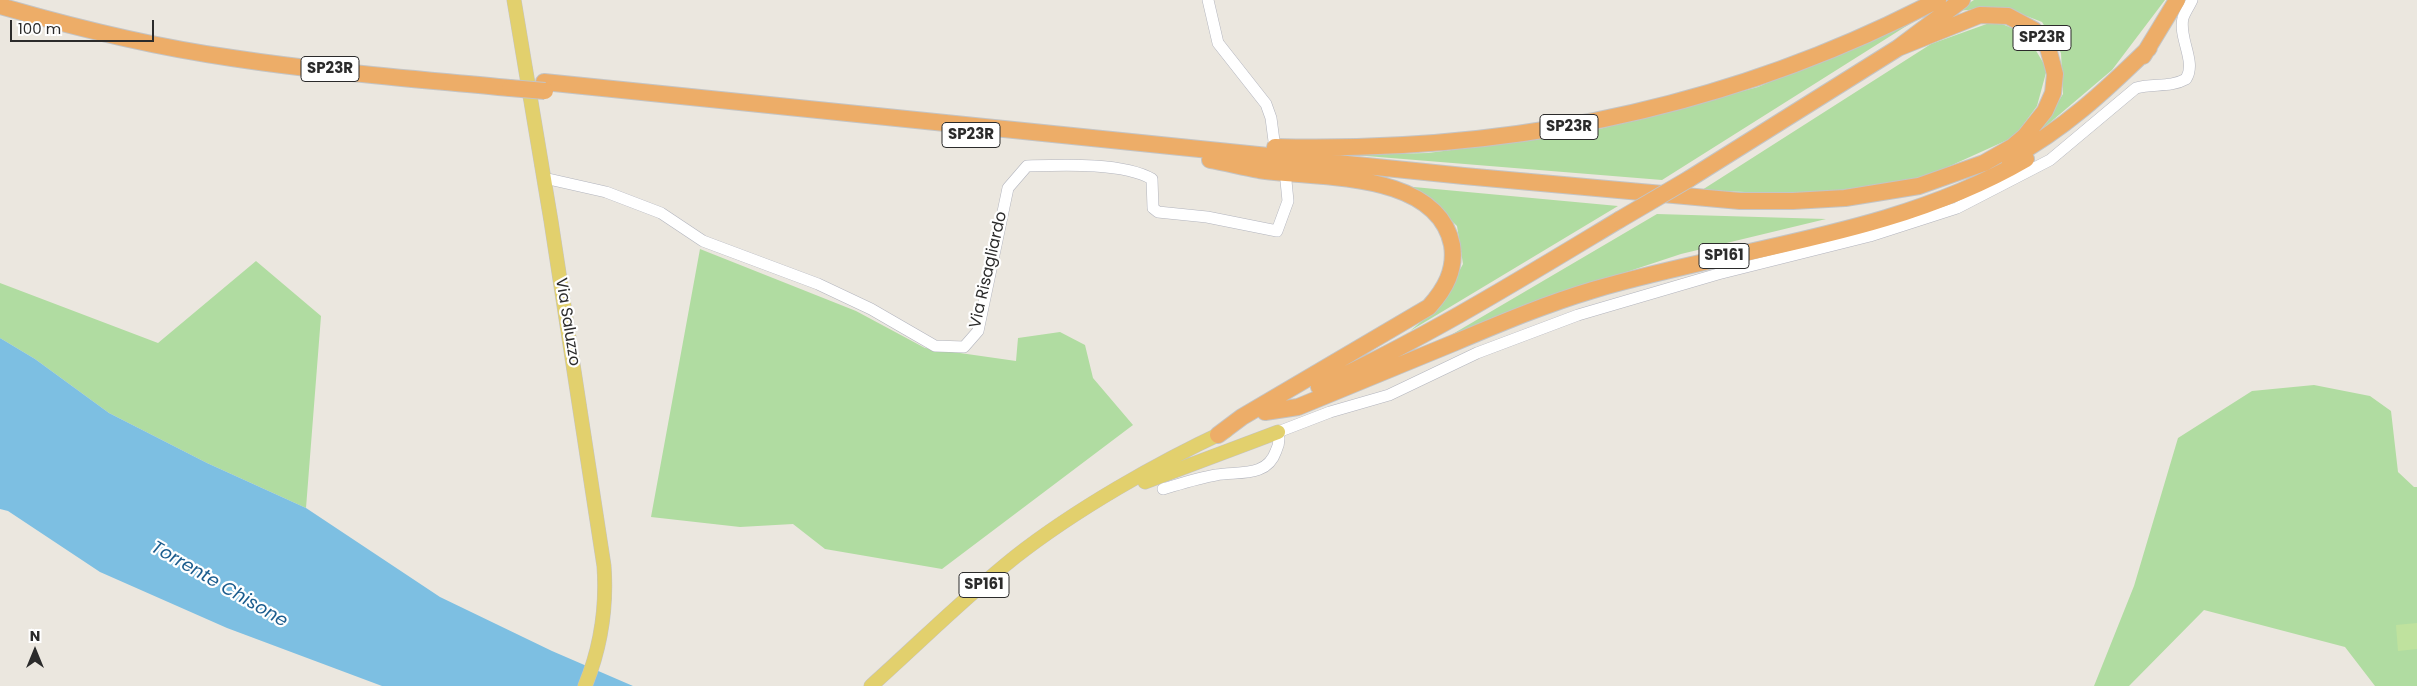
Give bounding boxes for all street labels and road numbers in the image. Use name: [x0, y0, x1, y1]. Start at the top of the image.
road number: SP23R: [2013, 26, 2071, 50]
road number: SP23R: [301, 56, 359, 82]
road number: SP23R: [1540, 114, 1598, 140]
road number: SP23R: [942, 122, 1000, 148]
street label: Via Risagliardo: [966, 210, 1012, 330]
road number: SP161: [1699, 244, 1749, 268]
street label: Via Saluzzo: [551, 277, 583, 367]
road number: SP161: [959, 572, 1009, 598]

